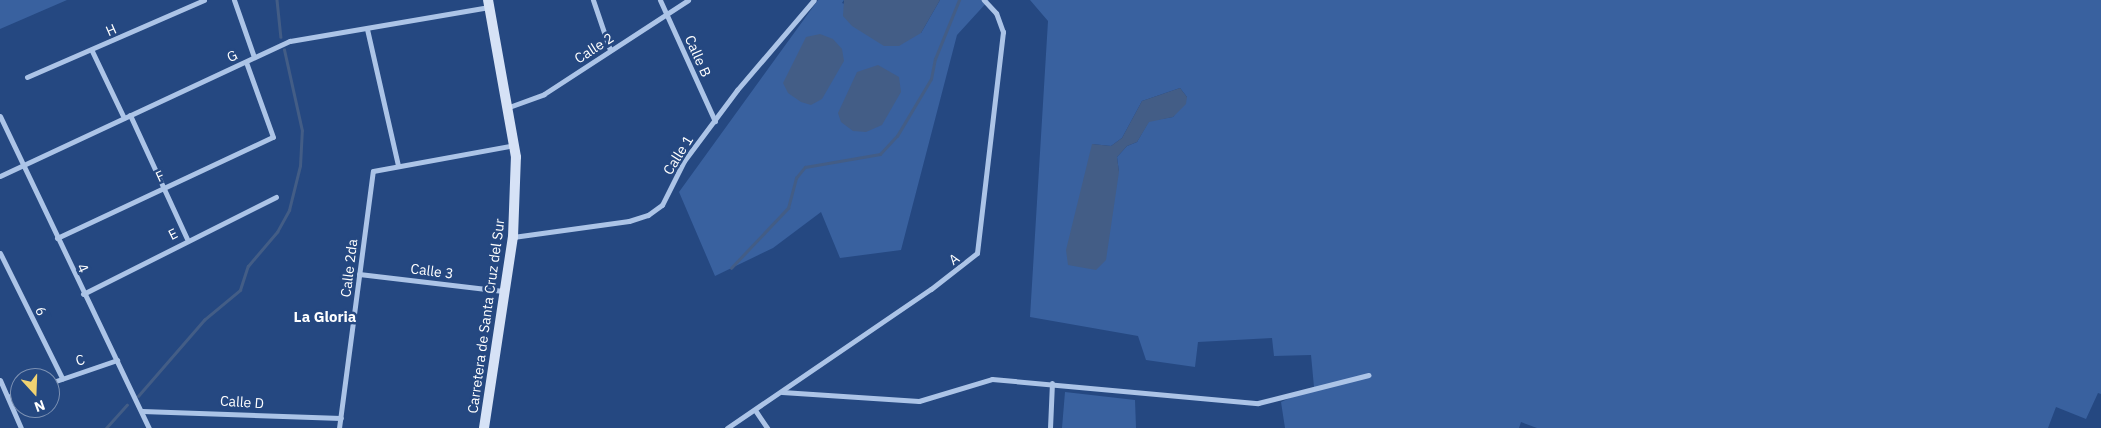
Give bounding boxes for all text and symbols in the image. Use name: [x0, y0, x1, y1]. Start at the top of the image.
street label: H: [103, 20, 119, 40]
street label: Calle 2: [571, 29, 617, 67]
street label: Calle B: [681, 33, 715, 79]
street label: G: [224, 46, 240, 66]
street label: Calle 1: [659, 132, 697, 178]
street label: F: [153, 167, 167, 185]
street label: Carretera de Santa Cruz del Sur: [464, 218, 508, 414]
street label: E: [166, 225, 180, 243]
street label: Calle 2da: [337, 238, 361, 298]
street label: A: [945, 250, 963, 268]
street label: Calle 3: [410, 260, 454, 282]
street label: 4: [74, 261, 92, 275]
street label: 6: [32, 304, 50, 318]
district label: La Gloria: [294, 308, 356, 326]
street label: C: [73, 351, 87, 369]
north arrow: [10, 368, 60, 418]
street label: Calle D: [219, 392, 265, 412]
text: N: [32, 396, 48, 416]

